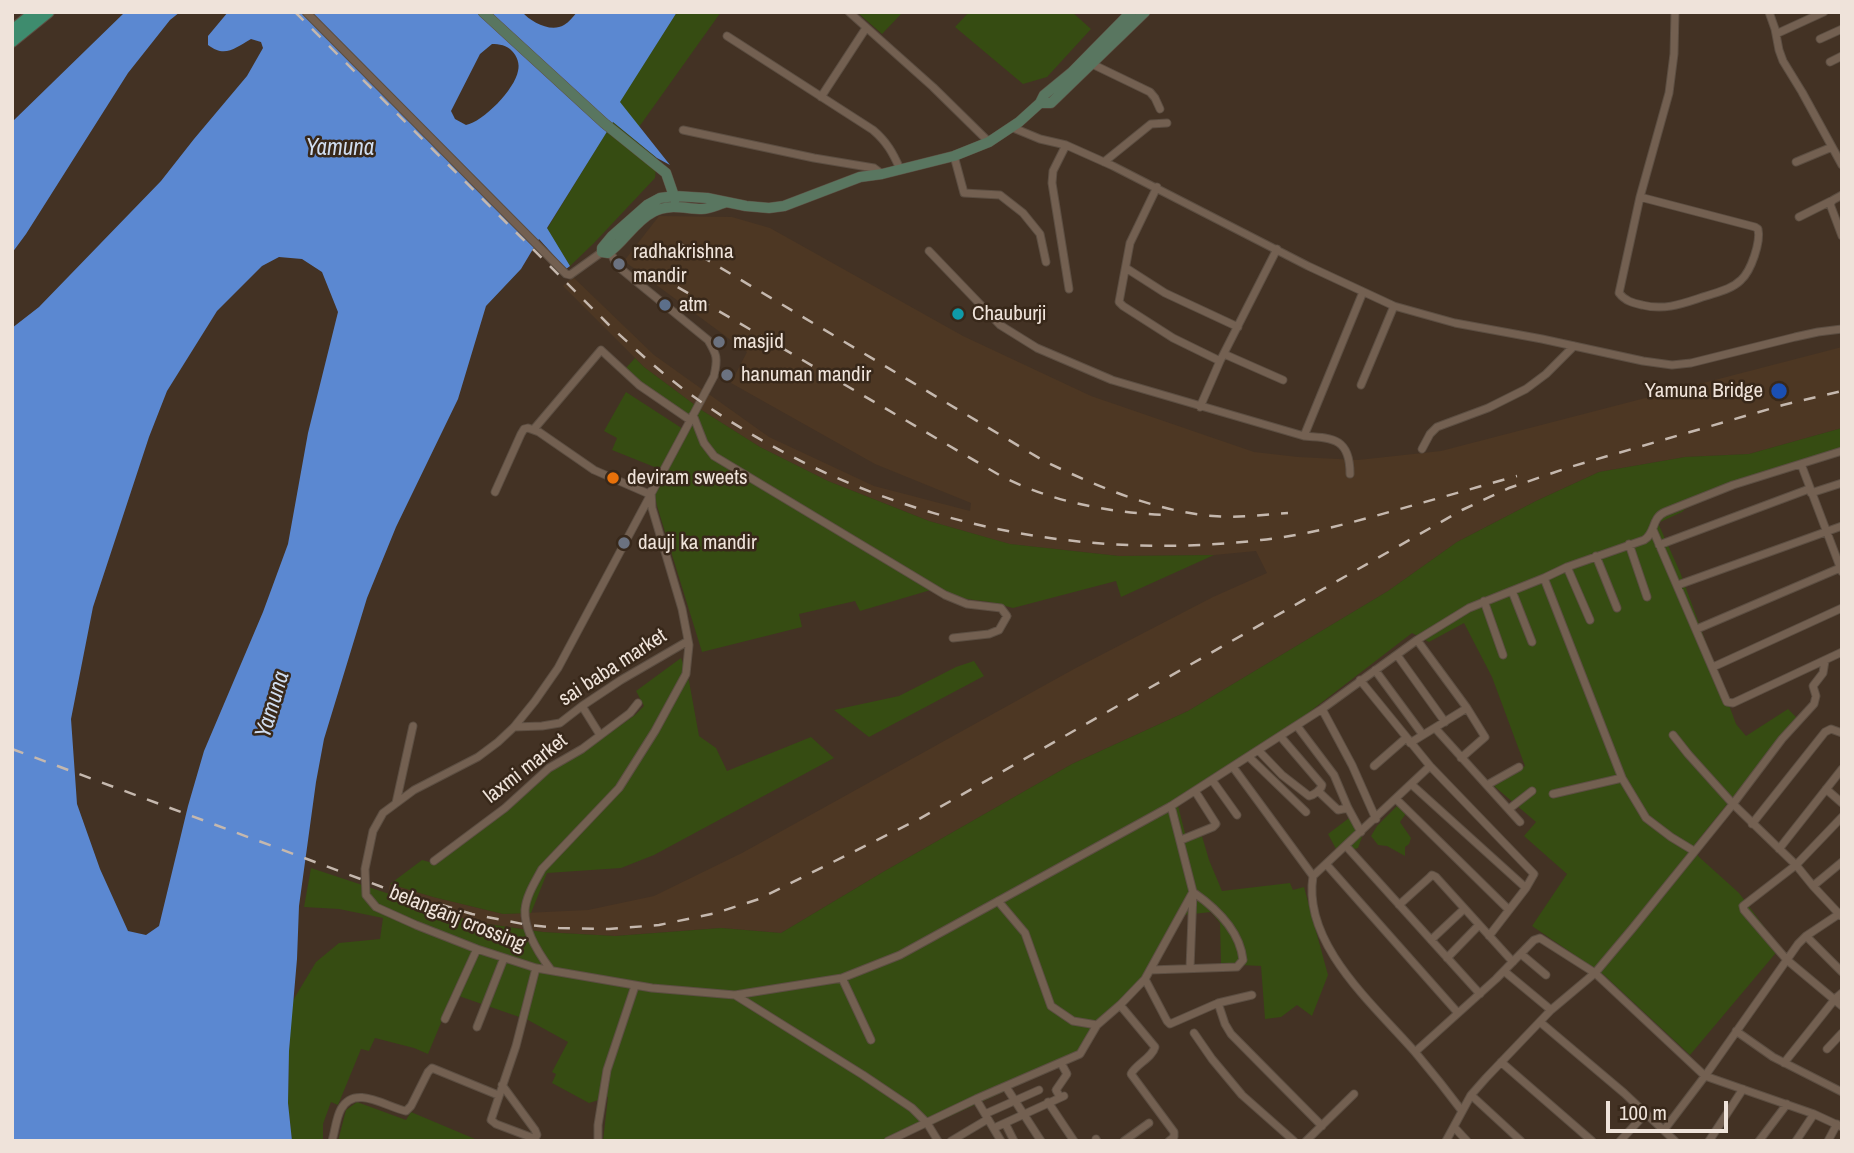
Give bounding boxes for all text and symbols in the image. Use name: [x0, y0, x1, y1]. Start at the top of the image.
water label: Yamuna: [306, 135, 374, 163]
place label: radhakrishna mandir: [633, 239, 734, 289]
marker: radhakrishna mandir: [611, 256, 627, 272]
place label: atm: [679, 292, 708, 318]
marker: atm: [657, 297, 673, 313]
place label: Chauburji: [972, 301, 1047, 327]
marker: Chauburji: [950, 306, 966, 322]
place label: masjid: [733, 329, 784, 355]
marker: masjid: [711, 334, 727, 350]
place label: hanuman mandir: [741, 362, 871, 388]
marker: hanuman mandir: [719, 367, 735, 383]
place label: Yamuna Bridge: [1645, 378, 1763, 404]
marker: Yamuna Bridge: [1769, 381, 1789, 401]
place label: deviram sweets: [627, 465, 748, 491]
marker: deviram sweets: [605, 470, 621, 486]
place label: dauji ka mandir: [638, 530, 757, 556]
marker: dauji ka mandir: [616, 535, 632, 551]
street label: sai baba market: [554, 624, 672, 712]
water label: Yamuna: [250, 668, 296, 742]
street label: laxmi market: [479, 729, 573, 809]
street label: belanganj crossing: [385, 880, 529, 958]
scale bar: [1609, 1086, 1731, 1130]
text: 100 m: [1619, 1098, 1667, 1127]

